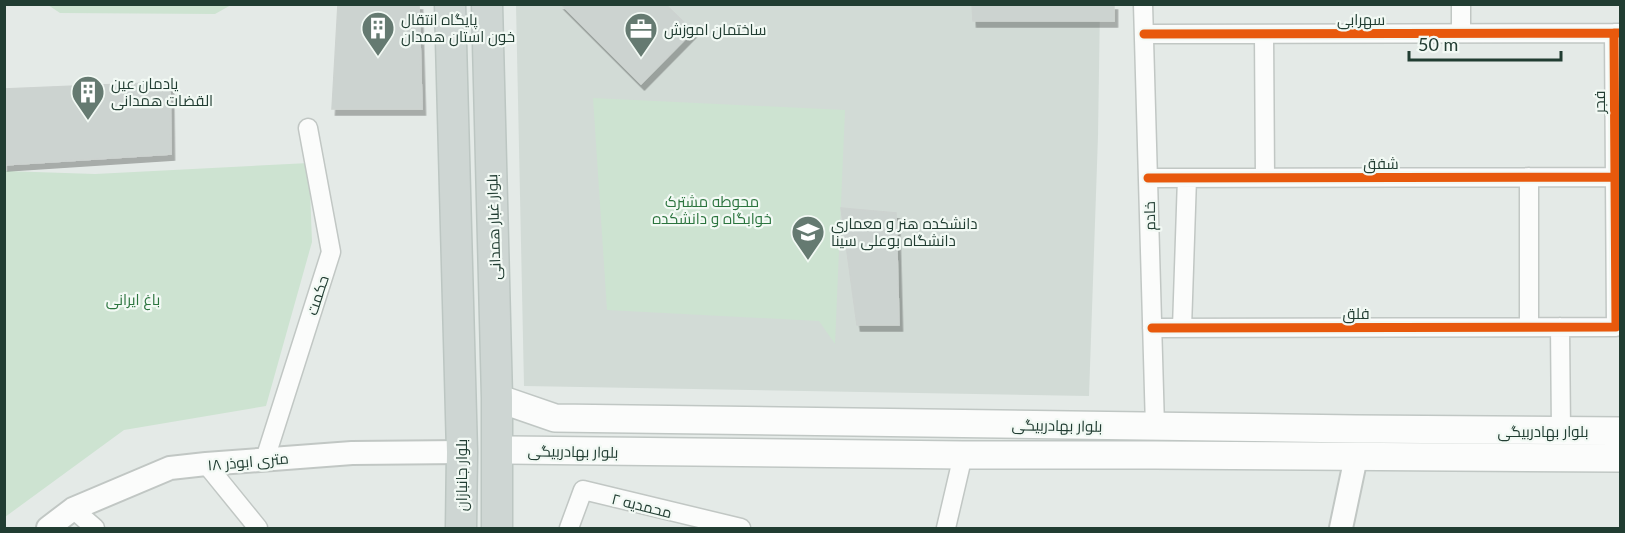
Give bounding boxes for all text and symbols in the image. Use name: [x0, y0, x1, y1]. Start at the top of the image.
building icon: پایگاه انتقال خون استان همدان: [360, 10, 396, 57]
place label: پایگاه انتقال خون استان همدان: [401, 10, 515, 47]
street label: سهرابی: [1337, 10, 1385, 30]
office icon: ساختمان اموزش: [623, 11, 659, 58]
place label: ساختمان اموزش: [664, 20, 766, 40]
scale bar: [1409, 24, 1560, 62]
text: 50 m: [1418, 33, 1458, 55]
building icon: یادمان عین القضات همدانی: [70, 74, 106, 121]
place label: یادمان عین القضات همدانی: [111, 74, 213, 111]
street label: فجر: [1590, 91, 1609, 114]
street label: شفق: [1363, 154, 1399, 174]
street label: بلوار غبار همدانی: [482, 174, 506, 280]
park label: محوطه مشترک خوابگاه و دانشکده: [652, 192, 772, 228]
street label: خادم: [1140, 201, 1160, 231]
school or university icon: دانشکده هنر و معماری دانشگاه بوعلی سینا: [790, 214, 826, 261]
place label: دانشکده هنر و معماری دانشگاه بوعلی سینا: [831, 214, 978, 251]
street label: حکمت: [302, 273, 332, 317]
park label: باغ ایرانی: [106, 290, 160, 311]
street label: فلق: [1342, 304, 1370, 324]
street label: بلوار بهادربیگی: [1011, 415, 1103, 437]
street label: بلوار بهادربیگی: [1498, 422, 1588, 442]
street label: بلوار جانبازان: [452, 439, 472, 511]
street label: بلوار بهادربیگی: [527, 441, 619, 463]
street label: ۱۸ متری ابوذر: [207, 448, 290, 476]
street label: محمدیه ۲: [610, 489, 674, 521]

